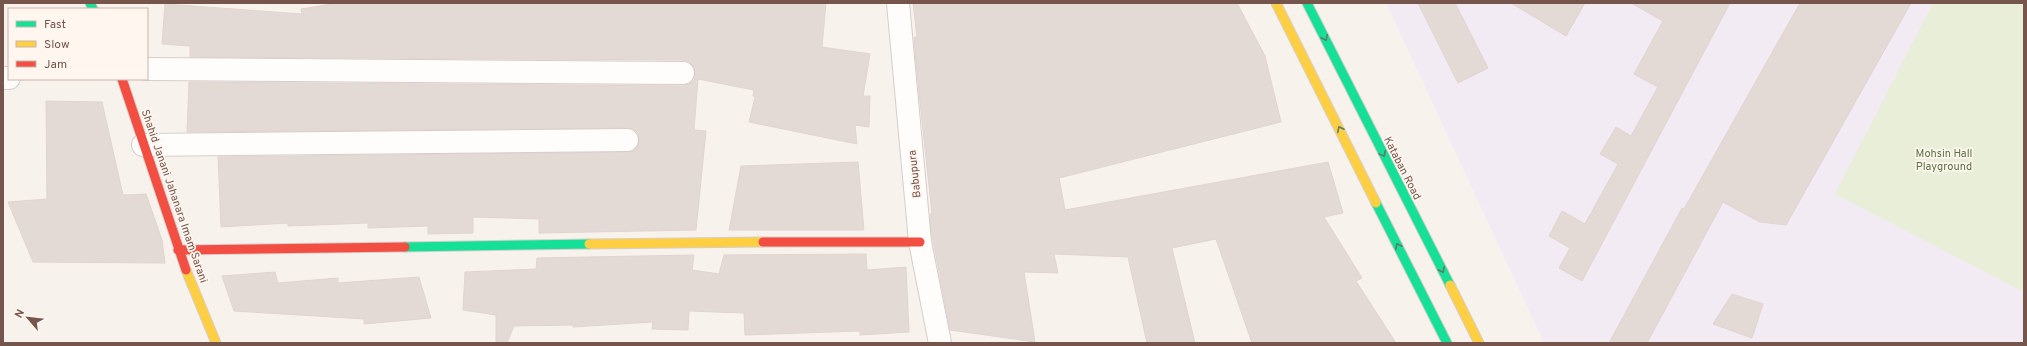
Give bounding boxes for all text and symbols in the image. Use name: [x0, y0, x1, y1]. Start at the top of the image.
legend: [8, 8, 148, 80]
text: Fast: [44, 17, 66, 33]
one-way arrow: [1320, 34, 1327, 41]
text: Slow: [44, 37, 70, 53]
text: Jam: [44, 57, 67, 73]
street label: Shahid Janani Jahanara Imam Sarani: [138, 108, 210, 285]
one-way arrow: [1337, 126, 1345, 134]
street label: Kataban Road: [1380, 135, 1424, 202]
park label: Mohsin Hall Playground: [1916, 147, 1972, 174]
street label: Babupura: [906, 149, 924, 198]
one-way arrow: [1378, 150, 1386, 157]
one-way arrow: [1395, 242, 1403, 250]
one-way arrow: [1437, 266, 1445, 273]
north arrow: [8, 298, 48, 338]
text: N: [12, 307, 28, 321]

